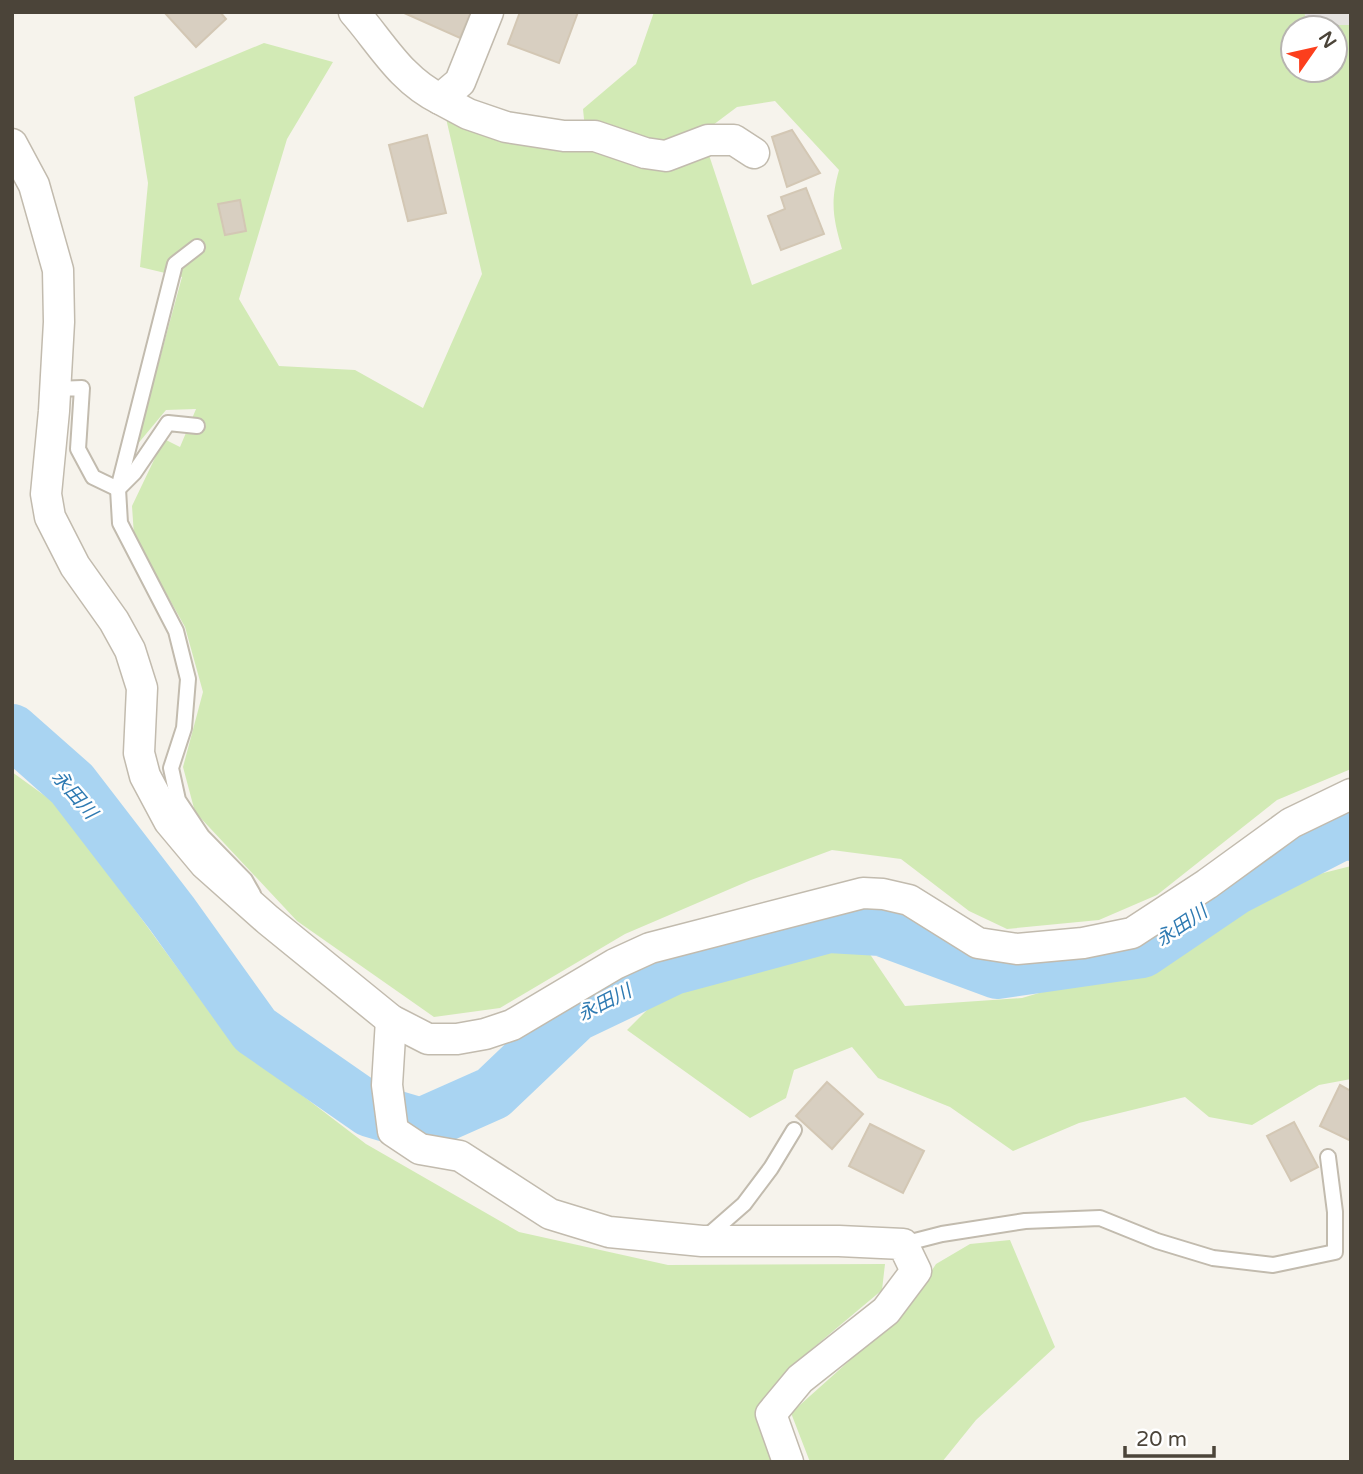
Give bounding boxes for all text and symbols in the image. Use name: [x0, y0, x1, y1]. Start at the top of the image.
north arrow: [1279, 14, 1349, 84]
text: N: [1314, 28, 1341, 53]
water label: 永田川: [47, 766, 103, 825]
water label: 永田川: [1152, 900, 1213, 951]
water label: 永田川: [574, 979, 637, 1026]
scale bar: [1125, 1414, 1214, 1458]
text: 20 m: [1136, 1427, 1187, 1452]

